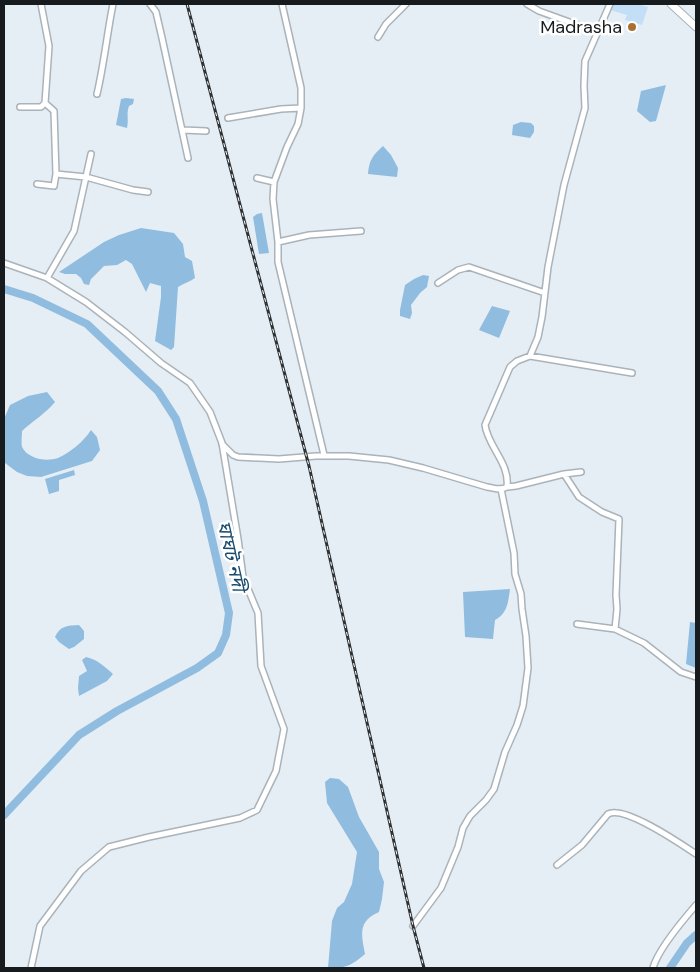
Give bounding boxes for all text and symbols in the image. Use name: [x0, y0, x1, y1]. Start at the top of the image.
place label: Madrasha: [540, 15, 622, 39]
marker: Madrasha: [626, 21, 638, 33]
water label: ঘাঘট নদী: [211, 519, 253, 598]

